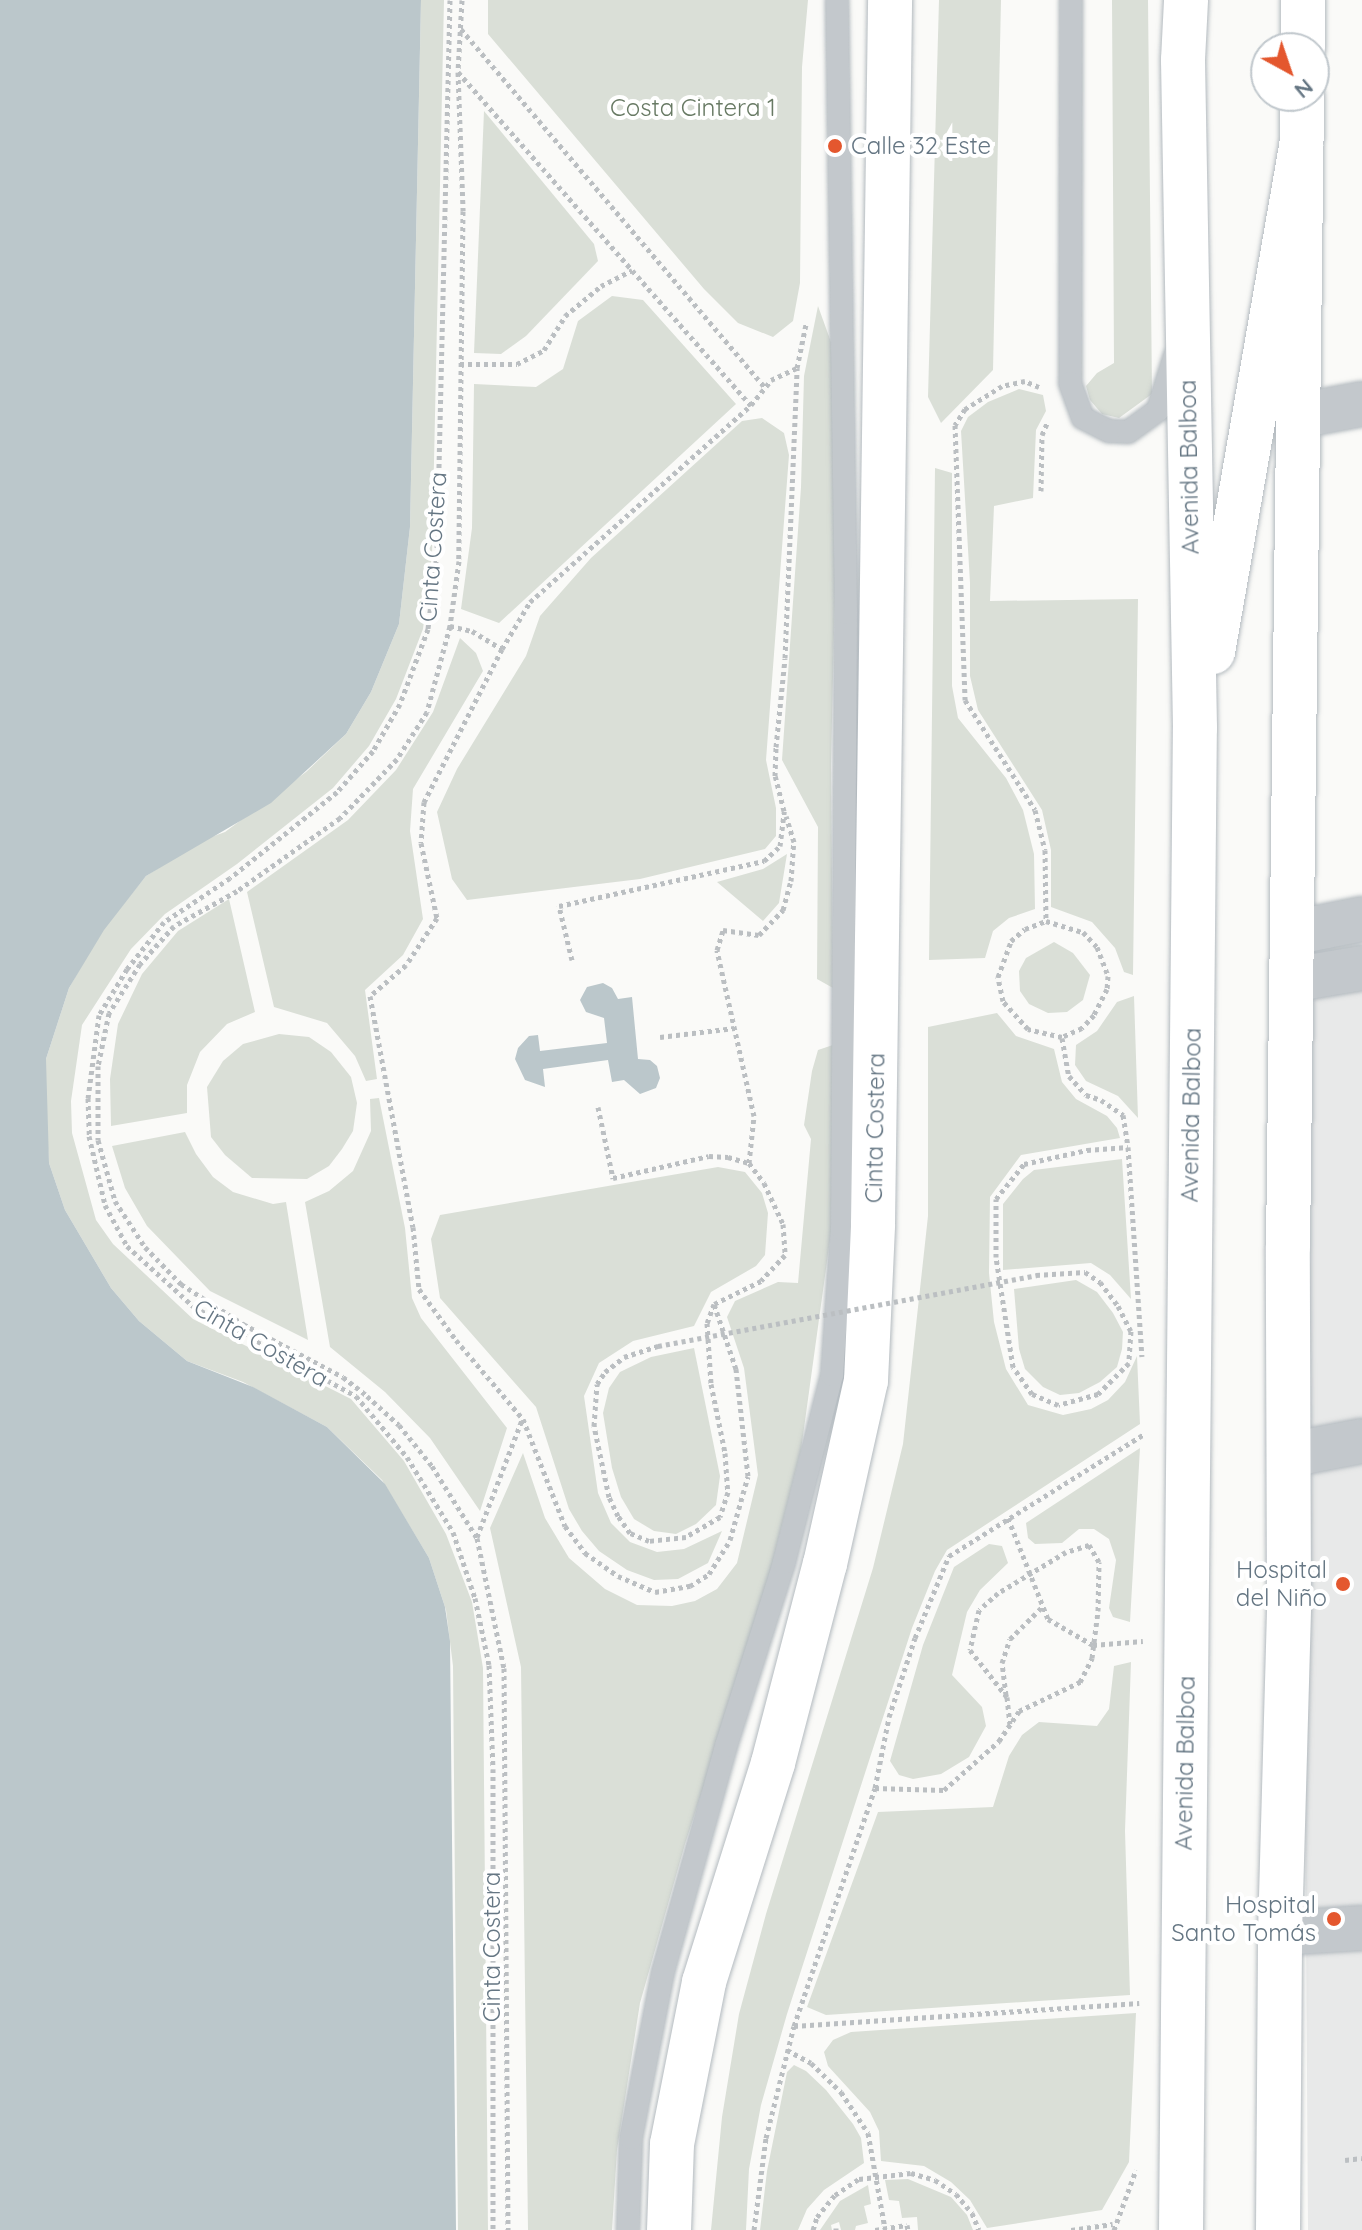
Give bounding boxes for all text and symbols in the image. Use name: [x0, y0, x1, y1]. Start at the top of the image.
north arrow: [1250, 32, 1330, 112]
text: N: [1289, 73, 1319, 105]
park label: Costa Cintera 1: [610, 94, 776, 122]
place label: Calle 32 Este: [851, 132, 991, 160]
marker: Calle 32 Este: [826, 137, 844, 155]
street label: Avenida Balboa: [1173, 379, 1205, 555]
street label: Cinta Costera: [413, 471, 453, 623]
street label: Avenida Balboa: [1175, 1027, 1207, 1203]
street label: Cinta Costera: [859, 1053, 891, 1203]
street label: Cinta Costera: [189, 1293, 333, 1393]
place label: Hospital del Niño: [1236, 1556, 1327, 1612]
marker: Hospital del Niño: [1334, 1575, 1352, 1593]
street label: Avenida Balboa: [1169, 1675, 1201, 1851]
street label: Cinta Costera: [478, 1872, 506, 2022]
place label: Hospital Santo Tomás: [1171, 1891, 1316, 1947]
marker: Hospital Santo Tomás: [1323, 1908, 1345, 1930]

